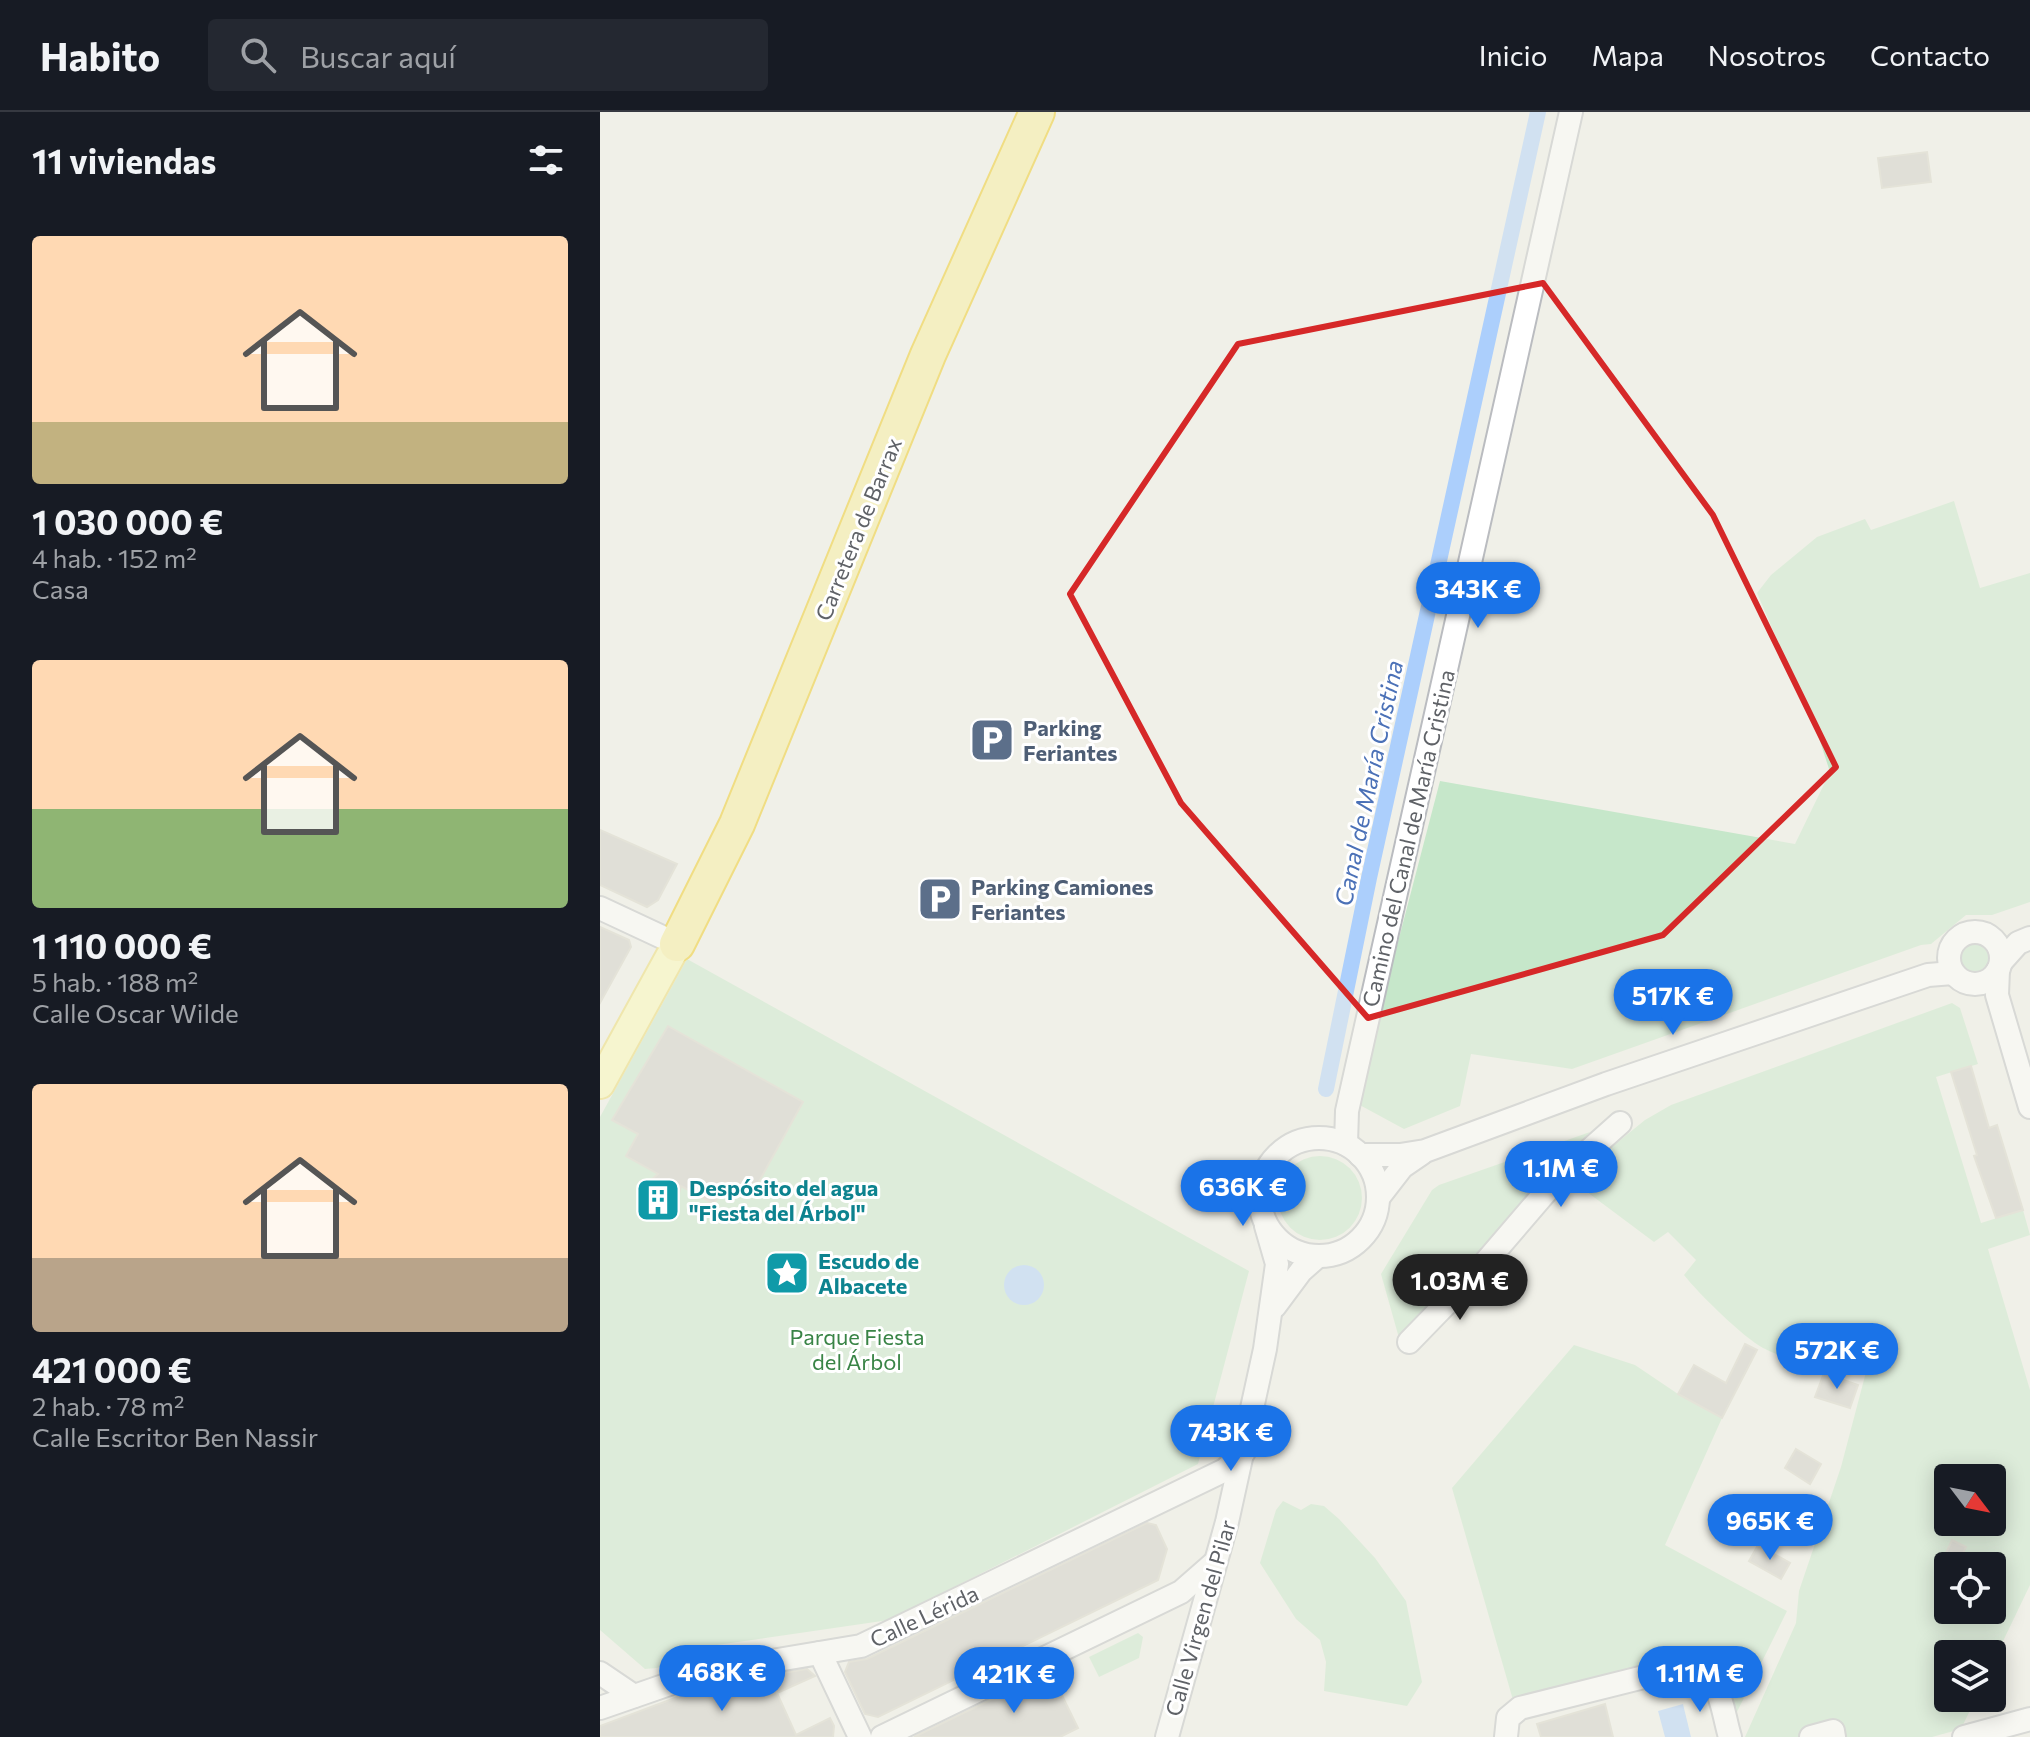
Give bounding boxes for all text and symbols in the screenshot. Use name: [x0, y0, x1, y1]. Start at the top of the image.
search box: [208, 19, 768, 91]
text: Habito: [40, 32, 160, 79]
icon: search: [236, 33, 280, 77]
text: Buscar aquí: [300, 37, 456, 74]
text: Inicio: [1479, 38, 1547, 72]
text: Mapa: [1591, 38, 1664, 72]
text: Nosotros: [1708, 38, 1826, 72]
text: Contacto: [1870, 38, 1990, 72]
icon: filters: [524, 138, 568, 182]
text: 11 viviendas: [32, 139, 216, 181]
icon: home: [228, 288, 372, 432]
street label: Carretera de Barrax: [809, 433, 907, 624]
text: 1 030 000 €: [32, 500, 223, 542]
text: 4 hab. · 152 m²: [32, 542, 197, 573]
pin: 343K €: [1413, 562, 1543, 630]
text: 343K €: [1434, 572, 1522, 603]
text: Casa: [32, 573, 89, 604]
water label: Canal de María Cristina: [1328, 657, 1408, 909]
street label: Camino del Canal de María Cristina: [1356, 667, 1460, 1009]
icon: home: [228, 712, 372, 856]
place label: Parking Feriantes: [1023, 714, 1118, 766]
parking icon: Parking Feriantes: [968, 716, 1016, 764]
place label: Parking Camiones Feriantes: [971, 873, 1153, 925]
parking icon: Parking Camiones Feriantes: [916, 875, 964, 923]
text: 1 110 000 €: [32, 924, 212, 966]
text: 5 hab. · 188 m²: [32, 966, 198, 997]
pin: 517K €: [1608, 969, 1738, 1037]
text: 517K €: [1632, 979, 1714, 1010]
text: Calle Oscar Wilde: [32, 997, 239, 1028]
icon: home: [228, 1136, 372, 1280]
pin: 1.1M €: [1496, 1141, 1626, 1209]
text: 1.1M €: [1523, 1151, 1599, 1182]
pin: 636K €: [1178, 1160, 1308, 1228]
text: 636K €: [1199, 1170, 1287, 1201]
place label: Despósito del agua "Fiesta del Árbol": [689, 1174, 878, 1226]
building icon: Despósito del agua "Fiesta del Árbol": [634, 1176, 682, 1224]
place label: Escudo de Albacete: [818, 1247, 919, 1299]
place icon: Escudo de Albacete: [763, 1249, 811, 1297]
pin: 1.03M €: [1386, 1254, 1534, 1322]
text: 1.03M €: [1411, 1264, 1509, 1295]
park label: Parque Fiesta del Árbol: [789, 1323, 925, 1375]
pin: 572K €: [1772, 1323, 1902, 1391]
text: 572K €: [1794, 1333, 1880, 1364]
text: 421 000 €: [32, 1348, 192, 1390]
text: 2 hab. · 78 m²: [32, 1390, 184, 1421]
pin: 743K €: [1166, 1405, 1296, 1473]
text: 743K €: [1188, 1415, 1274, 1446]
text: Calle Escritor Ben Nassir: [32, 1421, 318, 1452]
north arrow: [1934, 1464, 2006, 1536]
map controls: [1934, 1464, 2006, 1712]
pin: 965K €: [1705, 1494, 1835, 1562]
text: 965K €: [1726, 1504, 1814, 1535]
street label: Calle Virgen del Pilar: [1159, 1517, 1241, 1719]
button: locate: [1934, 1552, 2006, 1624]
street label: Calle Lérida: [866, 1579, 982, 1653]
button: layers: [1934, 1640, 2006, 1712]
pin: 468K €: [657, 1645, 787, 1713]
pin: 1.11M €: [1626, 1646, 1774, 1714]
pin: 421K €: [949, 1647, 1079, 1715]
text: 468K €: [677, 1655, 767, 1686]
text: 1.11M €: [1656, 1656, 1744, 1687]
text: 421K €: [972, 1657, 1056, 1688]

